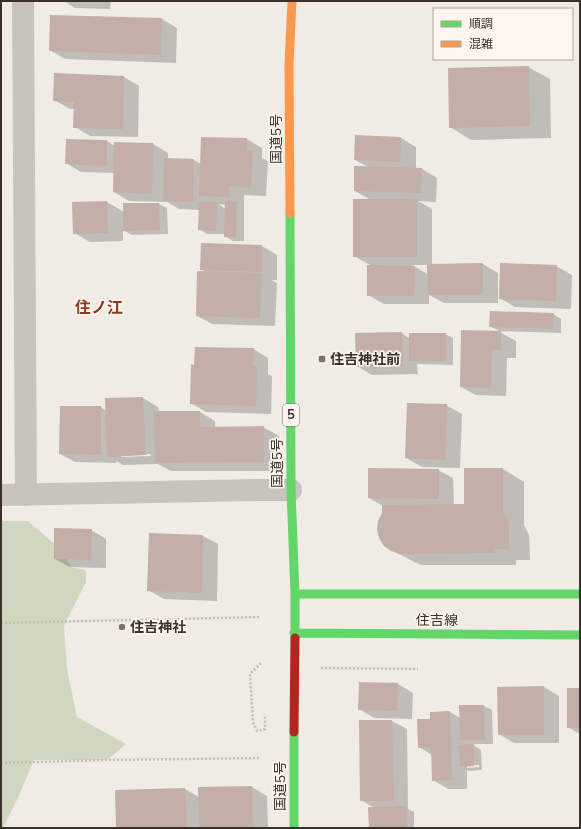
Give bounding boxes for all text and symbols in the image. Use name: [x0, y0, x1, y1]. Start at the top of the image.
legend: [433, 8, 573, 60]
text: 順調: [469, 16, 493, 32]
text: 混雑: [469, 36, 493, 52]
street label: 国道5号: [267, 114, 286, 164]
district label: 住ノ江: [74, 297, 123, 319]
place label: 住吉神社前: [330, 350, 400, 369]
marker: 住吉神社前: [317, 354, 327, 364]
road number: 5: [283, 404, 299, 426]
street label: 国道5号: [268, 438, 287, 488]
street label: 住吉線: [416, 611, 458, 630]
place label: 住吉神社: [130, 618, 186, 637]
marker: 住吉神社: [117, 622, 127, 632]
street label: 国道5号: [271, 761, 290, 811]

